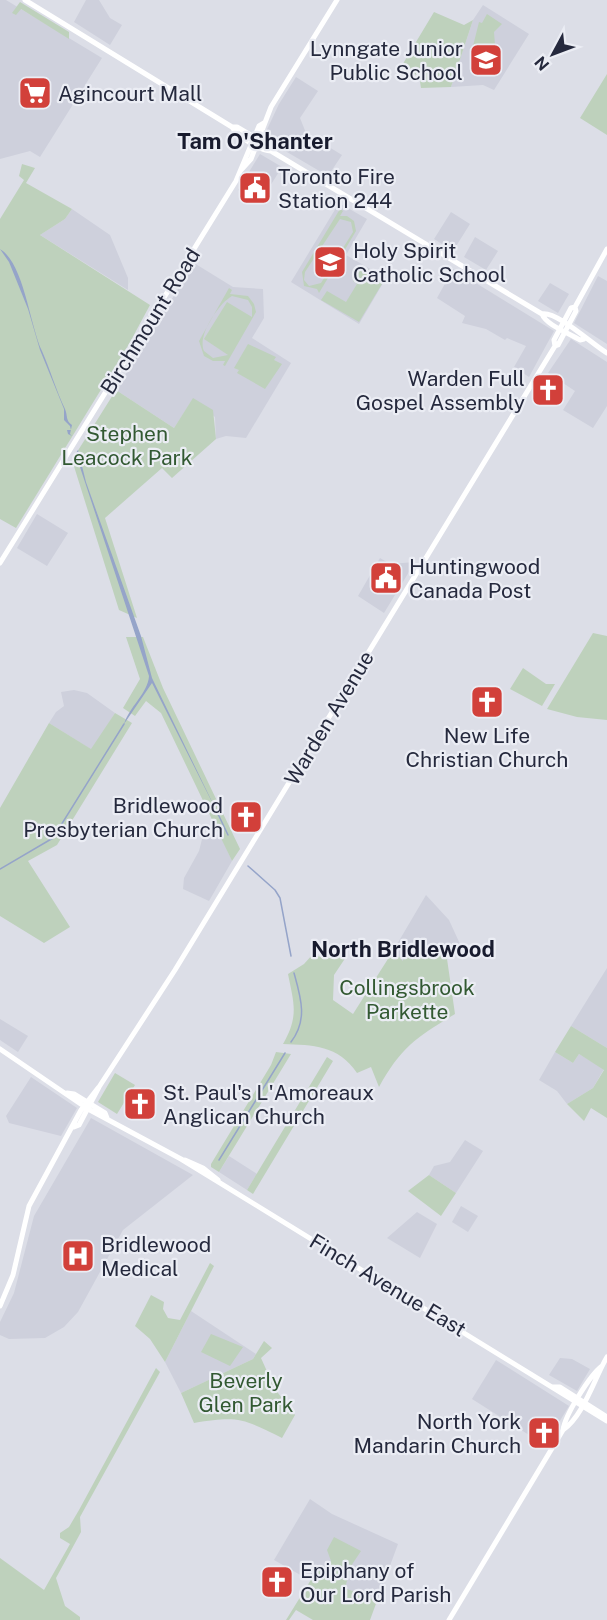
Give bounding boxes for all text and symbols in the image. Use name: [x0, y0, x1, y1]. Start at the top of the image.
north arrow: [523, 24, 583, 84]
place label: Lynngate Junior Public School: [310, 36, 463, 85]
school or university icon: Lynngate Junior Public School: [468, 42, 504, 78]
text: N: [531, 53, 553, 74]
supermarket icon: Agincourt Mall: [17, 75, 53, 111]
place label: Agincourt Mall: [58, 81, 202, 106]
district label: Tam O'Shanter: [177, 128, 333, 154]
place label: Toronto Fire Station 244: [278, 164, 395, 213]
public building icon: Toronto Fire Station 244: [237, 170, 273, 206]
place label: Holy Spirit Catholic School: [353, 238, 506, 287]
street label: Birchmount Road: [95, 243, 205, 399]
school or university icon: Holy Spirit Catholic School: [312, 244, 348, 280]
place label: Warden Full Gospel Assembly: [356, 366, 525, 415]
church icon: Warden Full Gospel Assembly: [530, 372, 566, 408]
park label: Stephen Leacock Park: [61, 421, 193, 470]
place label: Huntingwood Canada Post: [409, 554, 540, 603]
public building icon: Huntingwood Canada Post: [368, 560, 404, 596]
street label: Warden Avenue: [279, 646, 379, 790]
church icon: New Life Christian Church: [469, 684, 505, 720]
place label: New Life Christian Church: [406, 723, 568, 772]
place label: Bridlewood Presbyterian Church: [23, 793, 223, 842]
church icon: Bridlewood Presbyterian Church: [228, 799, 264, 835]
district label: North Bridlewood: [311, 936, 495, 962]
park label: Collingsbrook Parkette: [339, 975, 475, 1024]
place label: St. Paul's L'Amoreaux Anglican Church: [163, 1080, 374, 1129]
church icon: St. Paul's L'Amoreaux Anglican Church: [122, 1086, 158, 1122]
street label: Finch Avenue East: [305, 1228, 471, 1342]
place label: Bridlewood Medical: [101, 1232, 211, 1281]
hospital icon: Bridlewood Medical: [60, 1238, 96, 1274]
park label: Beverly Glen Park: [198, 1368, 294, 1417]
place label: North York Mandarin Church: [354, 1409, 521, 1458]
church icon: North York Mandarin Church: [526, 1415, 562, 1451]
place label: Epiphany of Our Lord Parish: [300, 1558, 451, 1607]
church icon: Epiphany of Our Lord Parish: [259, 1564, 295, 1600]

